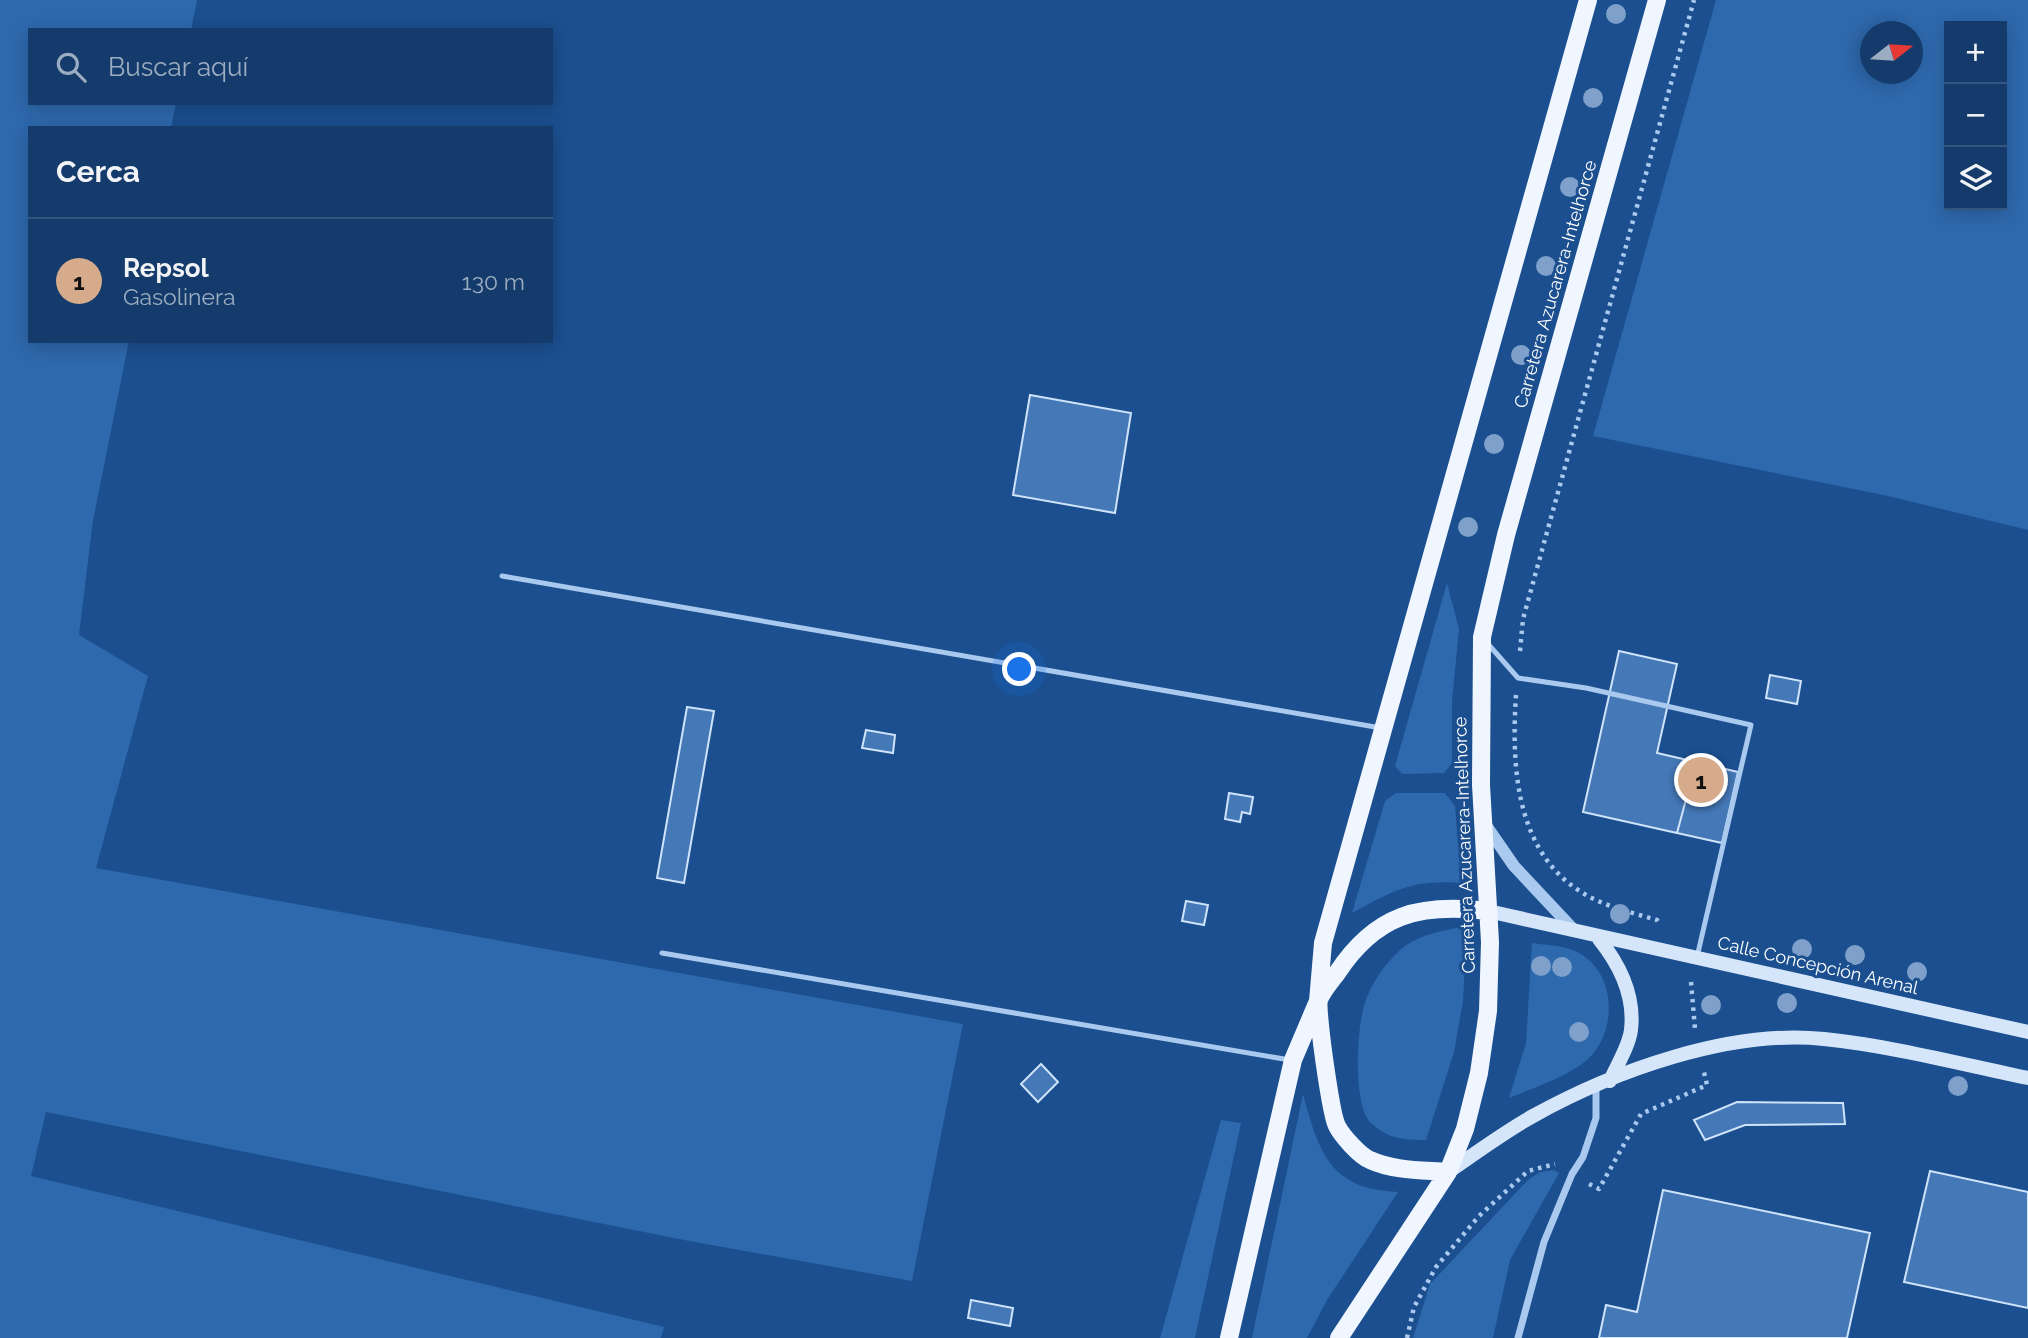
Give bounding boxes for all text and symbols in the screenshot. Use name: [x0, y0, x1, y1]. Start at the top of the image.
north arrow: [1860, 21, 1923, 84]
map controls: [1944, 21, 2007, 210]
button: +: [1944, 21, 2007, 84]
search box: [28, 28, 553, 105]
icon: search: [52, 48, 90, 86]
text: Buscar aquí: [108, 52, 248, 82]
button: −: [1944, 84, 2007, 147]
button: layers: [1944, 147, 2007, 210]
text: Cerca: [56, 154, 140, 189]
street label: Carretera Azucarera-Intelhorce: [1509, 157, 1601, 410]
text: Repsol: [123, 253, 209, 283]
text: 1: [73, 268, 85, 295]
text: 130 m: [462, 268, 525, 295]
text: Gasolinera: [123, 283, 236, 310]
your location: [1002, 652, 1036, 686]
street label: Carretera Azucarera-Intelhorce: [1449, 716, 1479, 974]
pin: 1: [1678, 754, 1724, 806]
street label: Calle Concepción Arenal: [1716, 932, 1920, 998]

